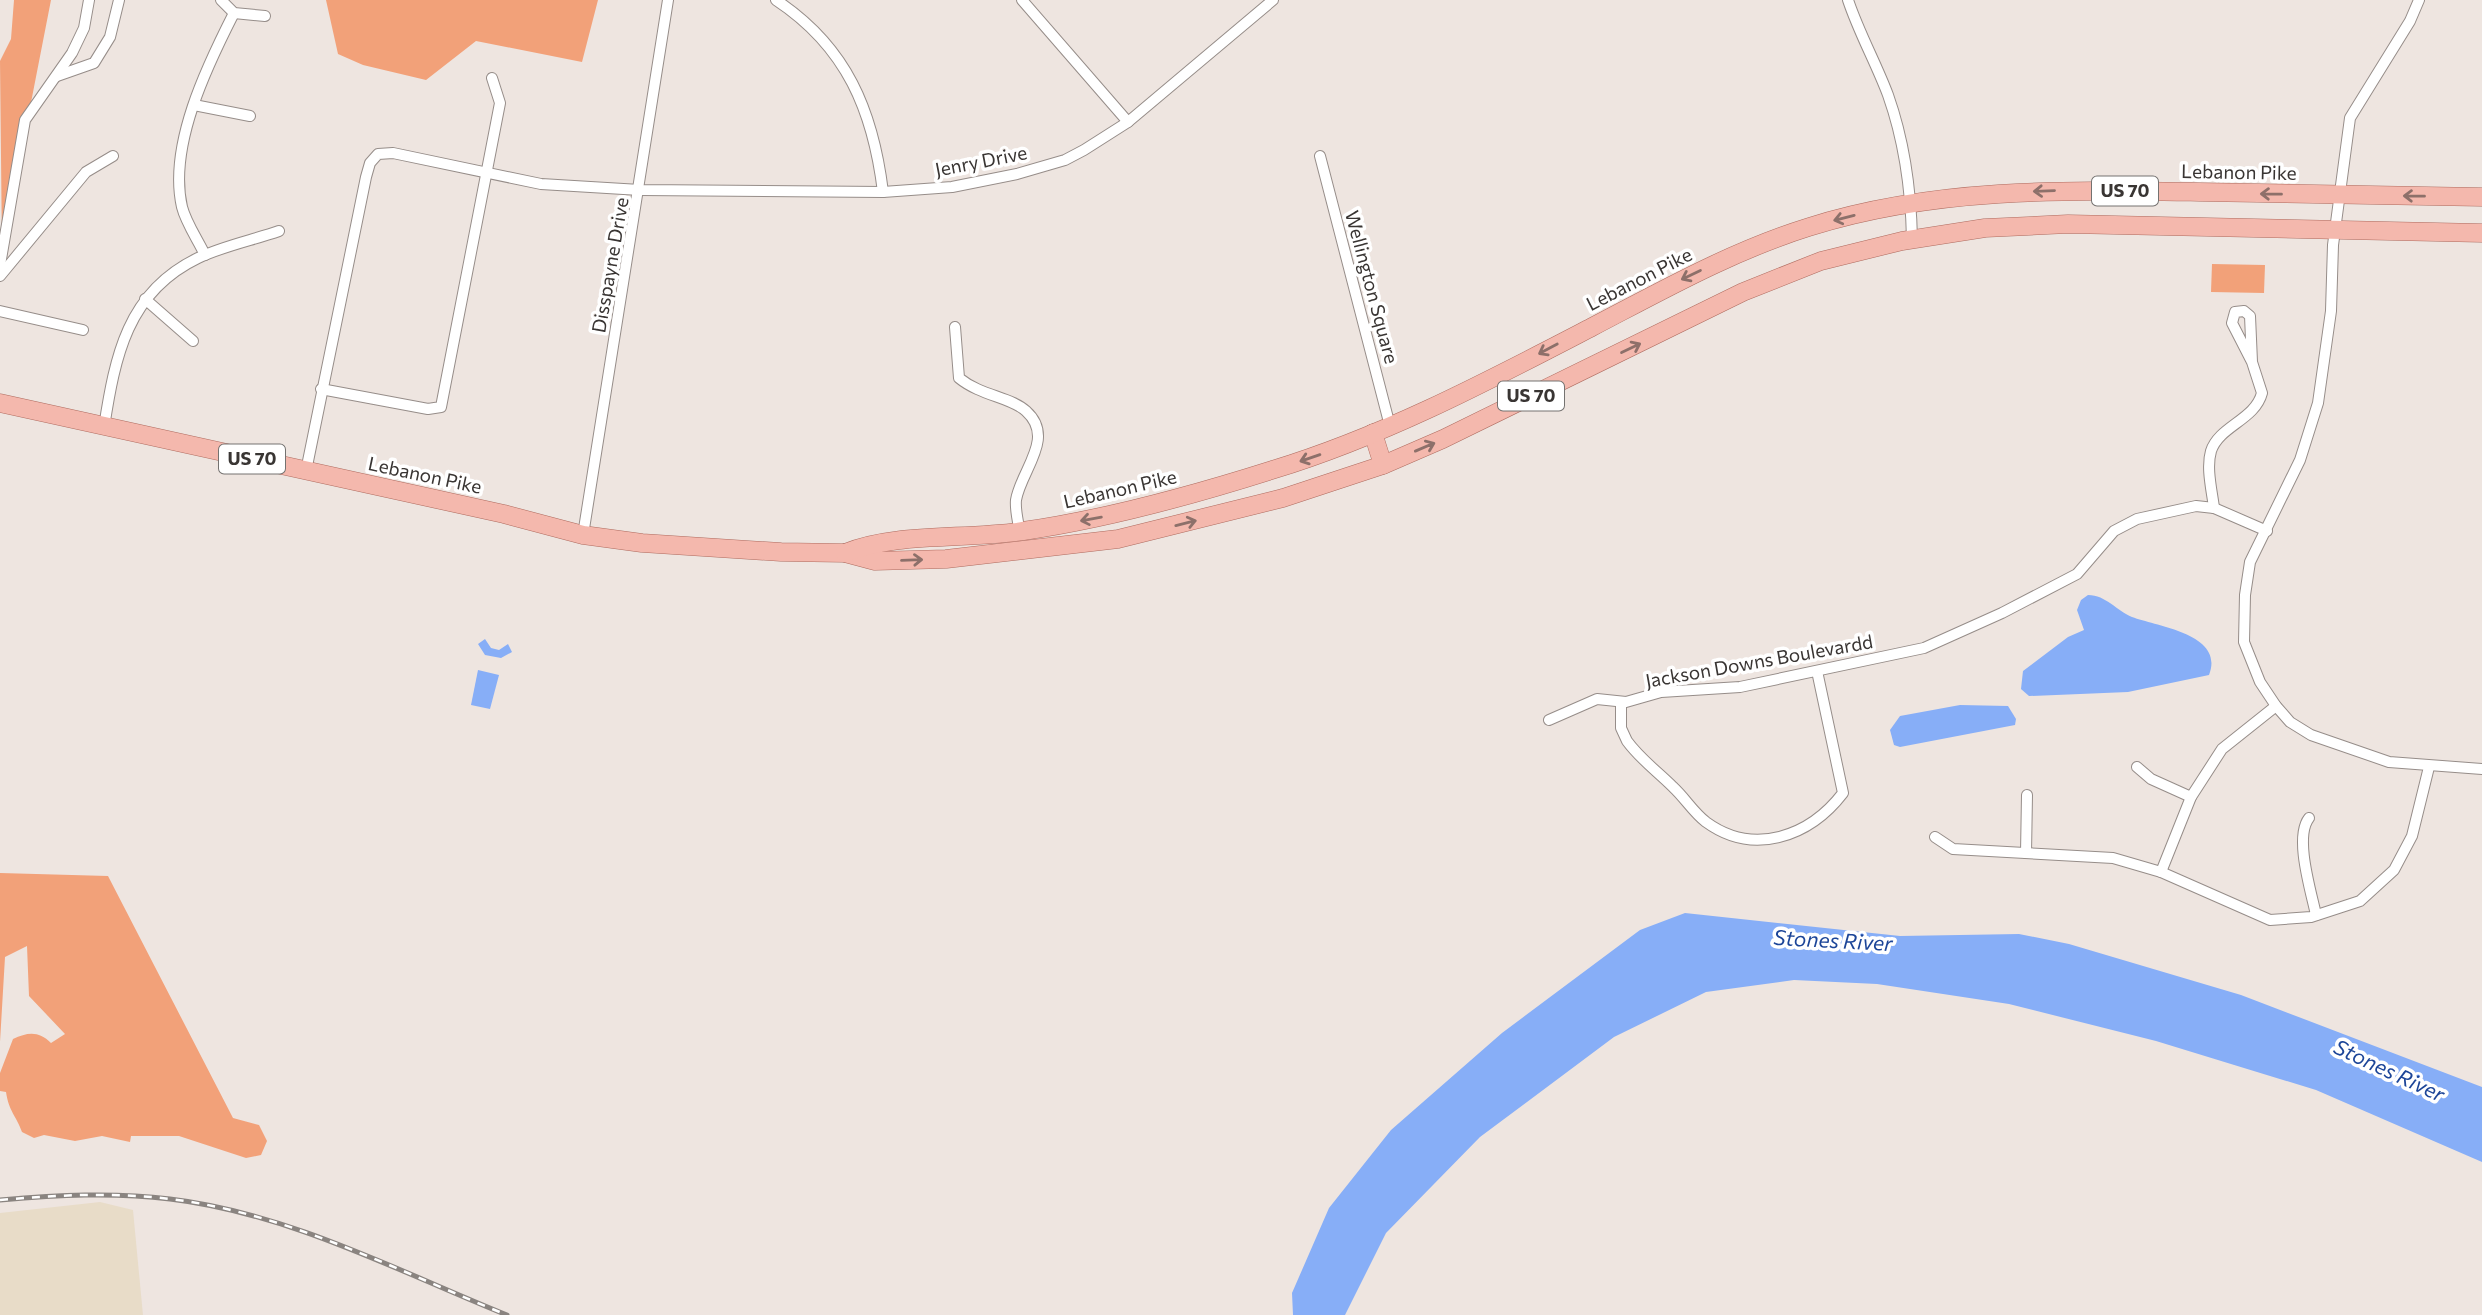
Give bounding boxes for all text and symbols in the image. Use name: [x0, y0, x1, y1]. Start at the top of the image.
street label: Jenry Drive: [933, 140, 1029, 181]
street label: Lebanon Pike: [2181, 159, 2297, 184]
road number: US 70: [2092, 176, 2158, 206]
one-way arrow: [2032, 185, 2055, 198]
one-way arrow: [2260, 187, 2283, 200]
one-way arrow: [2403, 189, 2426, 203]
street label: Disspayne Drive: [586, 195, 633, 335]
street label: Wellington Square: [1341, 208, 1404, 366]
one-way arrow: [1833, 212, 1856, 225]
street label: Lebanon Pike: [1582, 242, 1695, 315]
one-way arrow: [1681, 268, 1702, 282]
one-way arrow: [1619, 341, 1641, 354]
one-way arrow: [1538, 343, 1559, 357]
road number: US 70: [1498, 382, 1564, 410]
one-way arrow: [1414, 439, 1436, 452]
road number: US 70: [219, 444, 285, 474]
street label: Lebanon Pike: [366, 451, 484, 498]
one-way arrow: [1299, 452, 1321, 465]
street label: Lebanon Pike: [1061, 464, 1179, 513]
one-way arrow: [1080, 513, 1103, 526]
one-way arrow: [1174, 516, 1197, 529]
one-way arrow: [901, 553, 924, 567]
street label: Jackson Downs Boulevardd: [1643, 629, 1874, 692]
water label: Stones River: [1773, 924, 1894, 955]
water label: Stones River: [2330, 1033, 2450, 1106]

